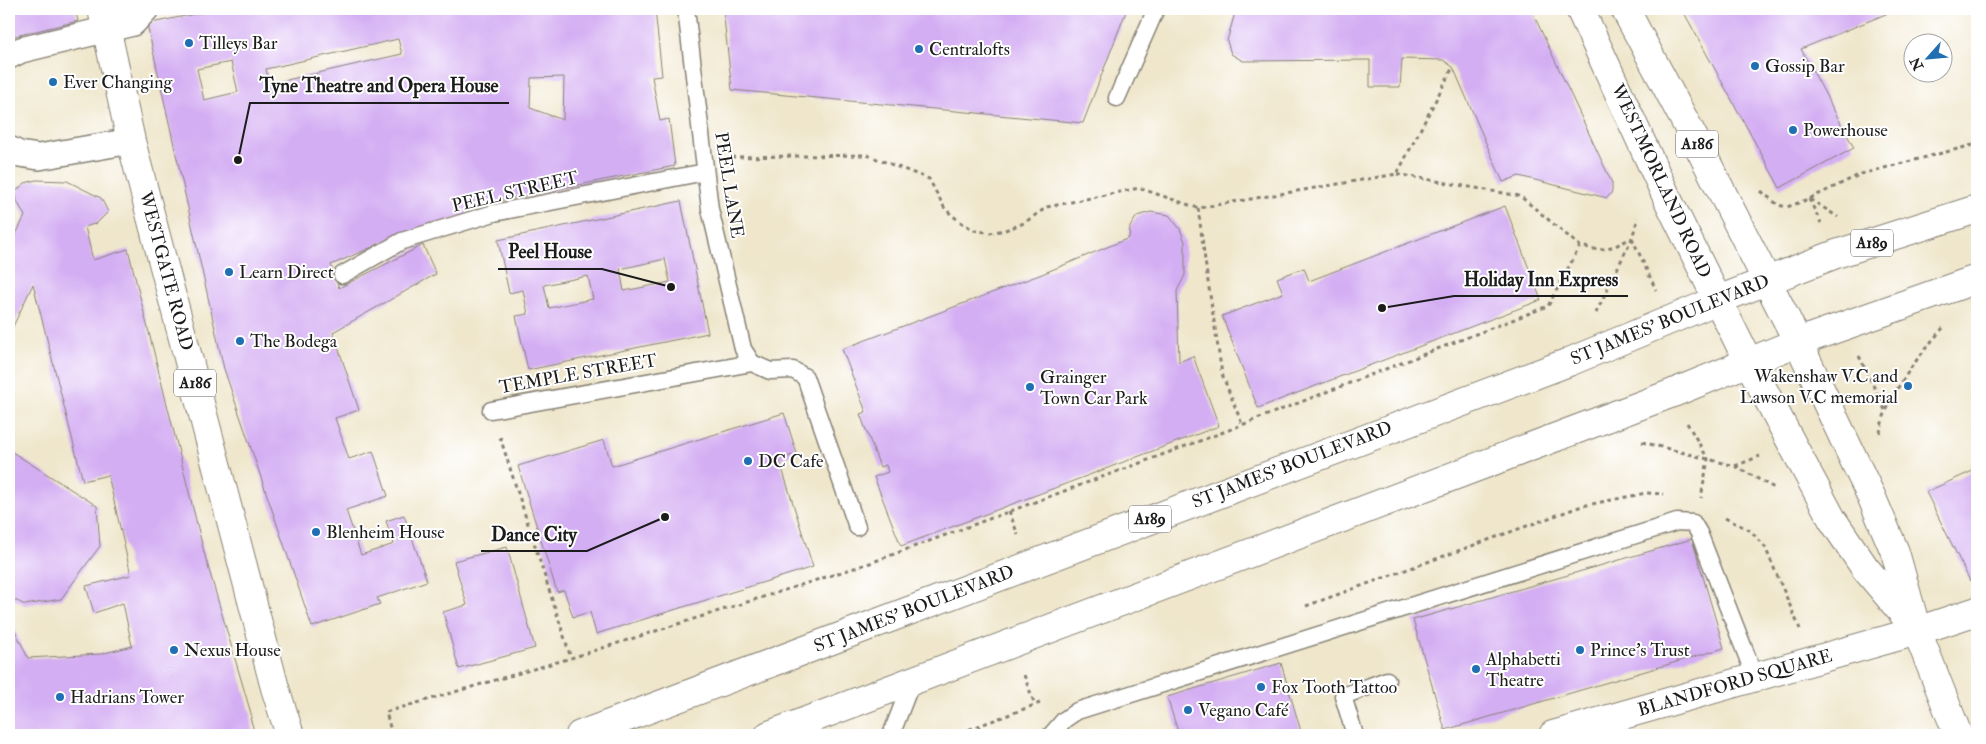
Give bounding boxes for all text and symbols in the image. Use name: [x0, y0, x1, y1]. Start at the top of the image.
place label: Tilleys Bar: [199, 32, 278, 55]
north arrow: [1904, 32, 1954, 82]
marker: Tilleys Bar: [183, 37, 195, 49]
place label: Centralofts: [929, 38, 1010, 61]
marker: Centralofts: [913, 43, 925, 55]
text: N: [1906, 54, 1928, 74]
place label: Gossip Bar: [1765, 55, 1845, 78]
marker: Gossip Bar: [1749, 60, 1761, 72]
callout: Tyne Theatre and Opera House: [250, 69, 509, 103]
place label: Ever Changing: [63, 71, 173, 94]
text: Tyne Theatre and Opera House: [259, 74, 498, 99]
marker: Ever Changing: [47, 76, 59, 88]
street label: WESTMORLAND ROAD: [1605, 79, 1716, 282]
place label: Powerhouse: [1803, 119, 1888, 142]
marker: Powerhouse: [1787, 124, 1799, 136]
street label: PEEL LANE: [709, 130, 749, 240]
road number: A186: [1676, 130, 1718, 158]
street label: PEEL STREET: [450, 166, 581, 218]
street label: WESTGATE ROAD: [133, 188, 198, 353]
road number: A189: [1851, 230, 1893, 256]
callout: Peel House: [498, 235, 602, 269]
text: Peel House: [508, 240, 592, 264]
place label: Learn Direct: [239, 261, 334, 284]
callout: Holiday Inn Express: [1454, 262, 1628, 296]
marker: Learn Direct: [223, 266, 235, 278]
text: Holiday Inn Express: [1464, 268, 1619, 293]
street label: ST JAMES' BOULEVARD: [1567, 270, 1773, 370]
place label: The Bodega: [250, 330, 338, 353]
marker: The Bodega: [234, 335, 246, 347]
street label: TEMPLE STREET: [497, 349, 659, 399]
place label: Wakenshaw V.C and Lawson V.C memorial: [1740, 365, 1898, 409]
place label: Grainger Town Car Park: [1040, 366, 1148, 410]
road number: A186: [174, 369, 216, 396]
marker: Wakenshaw V.C and Lawson V.C memorial: [1902, 380, 1914, 392]
marker: Grainger Town Car Park: [1024, 381, 1036, 393]
street label: ST JAMES' BOULEVARD: [1189, 416, 1395, 514]
place label: DC Cafe: [758, 450, 824, 473]
marker: DC Cafe: [742, 455, 754, 467]
road number: A189: [1129, 506, 1171, 532]
callout: Dance City: [481, 517, 587, 551]
place label: Blenheim House: [326, 521, 445, 544]
text: Dance City: [491, 523, 578, 548]
marker: Blenheim House: [310, 526, 322, 538]
street label: ST JAMES' BOULEVARD: [811, 560, 1017, 658]
place label: Nexus House: [184, 639, 281, 662]
place label: Prince's Trust: [1590, 639, 1690, 662]
marker: Nexus House: [168, 644, 180, 656]
marker: Prince's Trust: [1574, 644, 1586, 656]
street label: BLANDFORD SQUARE: [1635, 644, 1835, 722]
place label: Alphabetti Theatre: [1485, 648, 1561, 692]
marker: Alphabetti Theatre: [1470, 663, 1482, 675]
place label: Fox Tooth Tattoo: [1271, 676, 1398, 699]
marker: Fox Tooth Tattoo: [1255, 681, 1267, 693]
place label: Hadrians Tower: [70, 686, 184, 709]
marker: Hadrians Tower: [54, 691, 66, 703]
place label: Vegano Café: [1198, 699, 1289, 722]
marker: Vegano Café: [1182, 704, 1194, 716]

